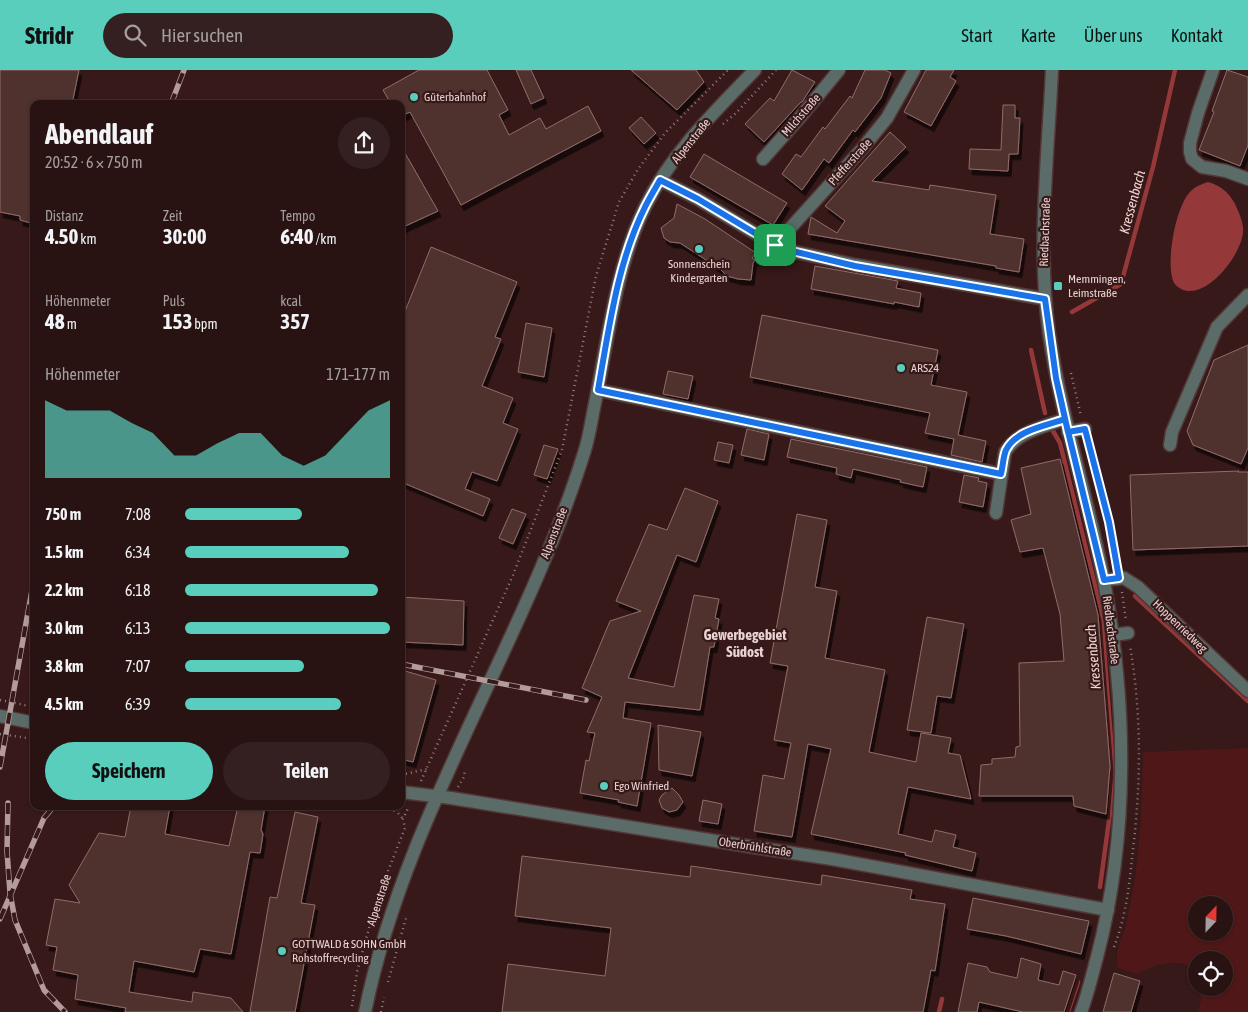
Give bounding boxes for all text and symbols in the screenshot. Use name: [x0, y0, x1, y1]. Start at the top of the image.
search box: [103, 13, 453, 58]
icon: search: [121, 21, 149, 49]
text: Stridr: [25, 22, 73, 49]
text: Hier suchen: [161, 24, 243, 46]
text: Start: [961, 25, 993, 46]
text: Karte: [1021, 25, 1056, 46]
text: Über uns: [1084, 25, 1143, 46]
text: Kontakt: [1171, 25, 1223, 46]
place label: Güterbahnhof: [424, 90, 487, 104]
marker: Güterbahnhof: [408, 91, 420, 103]
street label: Milchstraße: [779, 91, 823, 139]
street label: Alpenstraße: [669, 116, 713, 166]
button: share: [338, 117, 390, 169]
text: Abendlauf: [45, 118, 153, 150]
street label: Pfefferstraße: [825, 136, 875, 188]
text: 20:52 · 6 × 750 m: [45, 153, 143, 171]
water label: Kressenbach: [1116, 168, 1148, 236]
street label: Riedbachstraße: [1037, 197, 1053, 267]
text: Distanz: [45, 208, 83, 224]
text: Zeit: [163, 208, 183, 224]
text: Tempo: [280, 208, 315, 224]
text: 4.50: [45, 224, 78, 248]
text: 30:00: [163, 224, 207, 248]
text: 6:40: [280, 224, 314, 248]
pin: [754, 224, 796, 266]
text: km: [78, 231, 97, 247]
text: /km: [314, 231, 337, 247]
icon: arrive: [761, 231, 789, 259]
marker: Sonnenschein Kindergarten: [693, 243, 705, 255]
place label: Sonnenschein Kindergarten: [668, 257, 730, 285]
place label: Memmingen, Leimstraße: [1068, 272, 1126, 300]
marker: Memmingen, Leimstraße: [1052, 280, 1064, 292]
text: Höhenmeter: [45, 293, 110, 309]
text: Puls: [163, 293, 185, 309]
text: kcal: [280, 293, 302, 309]
text: 48: [45, 309, 65, 333]
text: 153: [163, 309, 192, 333]
text: 357: [280, 309, 310, 333]
text: m: [65, 316, 77, 332]
text: bpm: [192, 316, 218, 332]
place label: ARS24: [911, 361, 940, 375]
marker: ARS24: [895, 362, 907, 374]
text: Höhenmeter: [45, 365, 120, 383]
text: 171–177 m: [326, 365, 390, 383]
text: 750 m: [45, 505, 81, 523]
text: 7:08: [125, 505, 151, 523]
street label: Alpenstraße: [538, 505, 570, 561]
text: 1.5 km: [45, 543, 84, 561]
text: 6:34: [125, 543, 150, 561]
text: 2.2 km: [45, 581, 84, 599]
text: 6:18: [125, 581, 150, 599]
street label: Riedbachstraße: [1100, 595, 1122, 665]
street label: Hoppenriedweg: [1150, 597, 1211, 656]
text: 3.0 km: [45, 619, 84, 637]
text: 6:13: [125, 619, 150, 637]
water label: Kressenbach: [1082, 624, 1104, 690]
district label: Gewerbegebiet Südost: [703, 626, 787, 660]
text: 3.8 km: [45, 657, 84, 675]
text: 7:07: [125, 657, 151, 675]
text: 4.5 km: [45, 695, 84, 713]
text: 6:39: [125, 695, 150, 713]
button: Speichern: [45, 742, 213, 800]
button: Teilen: [223, 742, 390, 800]
place label: Ego Winfried: [614, 779, 669, 793]
marker: Ego Winfried: [598, 780, 610, 792]
street label: Oberbrühlstraße: [718, 834, 792, 860]
street label: Alpenstraße: [364, 872, 394, 928]
north arrow: [1188, 896, 1232, 941]
map controls: [1188, 896, 1233, 996]
place label: GOTTWALD & SOHN GmbH Rohstoffrecycling: [292, 937, 406, 965]
marker: GOTTWALD & SOHN GmbH Rohstoffrecycling: [276, 945, 288, 957]
button: locate: [1188, 951, 1233, 996]

